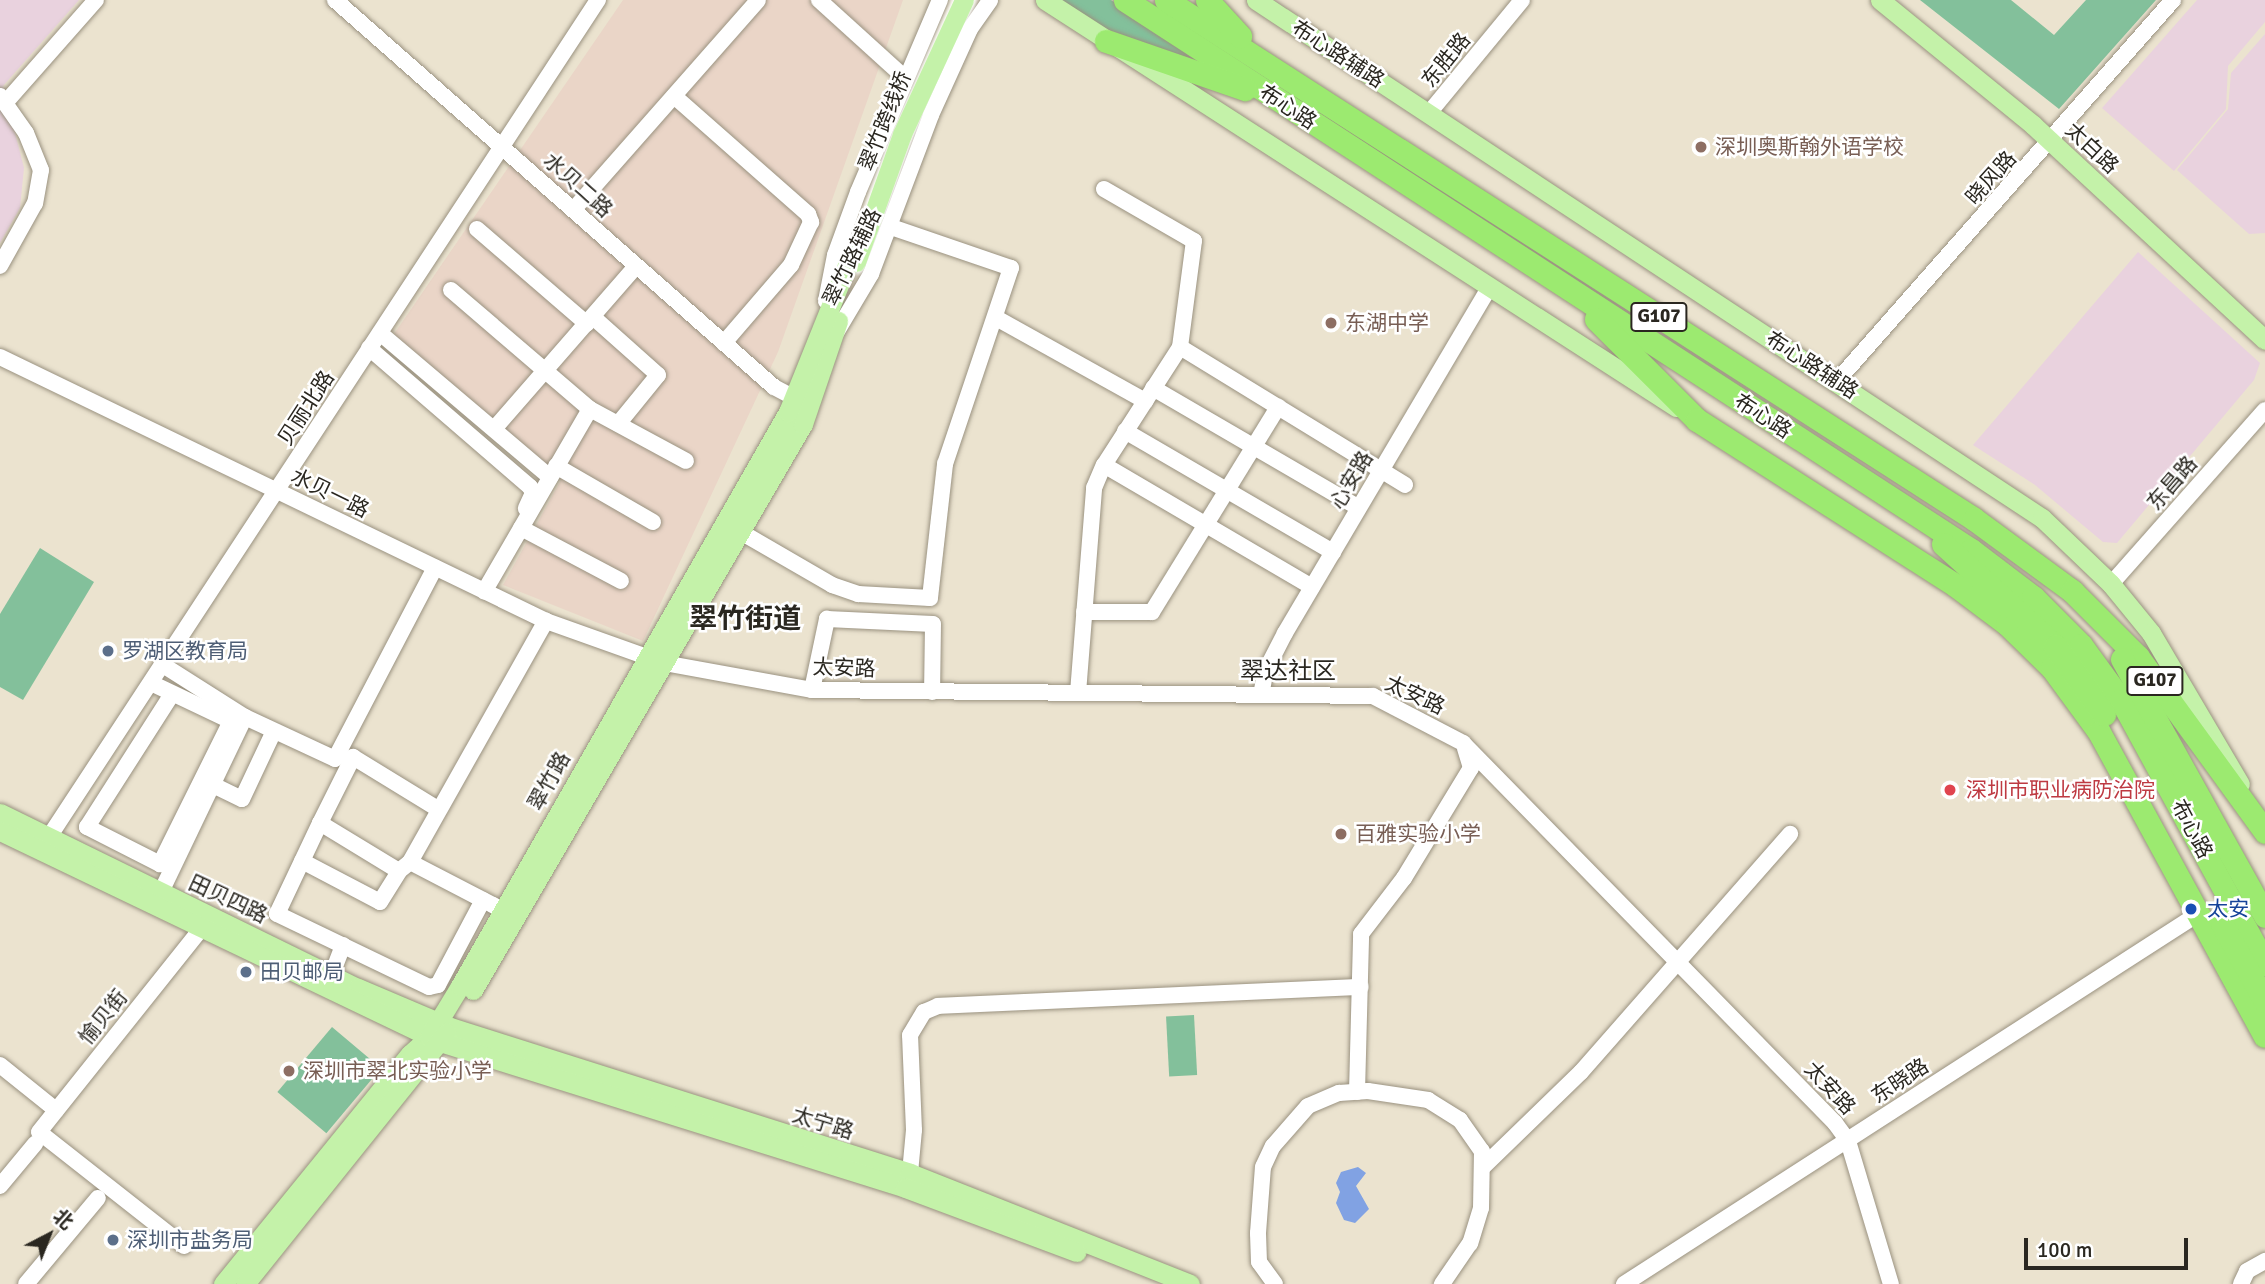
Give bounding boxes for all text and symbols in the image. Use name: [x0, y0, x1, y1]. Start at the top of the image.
street label: 布心路辅路: [1287, 15, 1389, 93]
street label: 东胜路: [1416, 28, 1476, 92]
street label: 翠竹跨线桥: [854, 68, 916, 174]
street label: 布心路: [1255, 79, 1321, 135]
street label: 太白路: [2060, 117, 2124, 179]
place label: 深圳奥斯翰外语学校: [1715, 134, 1904, 160]
marker: 深圳奥斯翰外语学校: [1693, 139, 1709, 155]
street label: 晓风路: [1961, 146, 2021, 210]
street label: 水贝二路: [538, 148, 618, 222]
street label: 翠竹路辅路: [818, 204, 886, 310]
road number: G107: [1629, 302, 1689, 332]
place label: 东湖中学: [1345, 310, 1429, 336]
marker: 东湖中学: [1323, 315, 1339, 331]
street label: 布心路辅路: [1761, 326, 1863, 404]
street label: 贝丽北路: [273, 366, 339, 450]
street label: 布心路: [1730, 388, 1796, 444]
street label: 心安路: [1324, 447, 1378, 513]
street label: 东昌路: [2142, 451, 2202, 515]
street label: 水贝一路: [287, 463, 373, 523]
district label: 翠竹街道: [689, 602, 801, 636]
place label: 罗湖区教育局: [122, 638, 248, 664]
marker: 罗湖区教育局: [100, 643, 116, 659]
street label: 太安路: [812, 654, 876, 682]
district label: 翠达社区: [1240, 658, 1336, 686]
road number: G107: [2125, 666, 2185, 696]
street label: 太安路: [1381, 670, 1449, 720]
street label: 翠竹路: [523, 747, 575, 815]
place label: 深圳市职业病防治院: [1966, 777, 2155, 803]
marker: 深圳市职业病防治院: [1940, 780, 1960, 800]
street label: 布心路: [2166, 795, 2218, 863]
place label: 百雅实验小学: [1355, 821, 1481, 847]
marker: 百雅实验小学: [1333, 826, 1349, 842]
street label: 田贝四路: [185, 870, 271, 928]
place label: 太安: [2207, 896, 2249, 922]
marker: 太安: [2181, 899, 2201, 919]
place label: 田贝邮局: [260, 959, 344, 985]
marker: 田贝邮局: [238, 964, 254, 980]
street label: 愉贝街: [73, 985, 133, 1049]
street label: 东晓路: [1867, 1053, 1933, 1109]
street label: 太安路: [1799, 1056, 1861, 1120]
place label: 深圳市翠北实验小学: [303, 1058, 492, 1084]
marker: 深圳市翠北实验小学: [281, 1063, 297, 1079]
street label: 太宁路: [789, 1102, 857, 1144]
north arrow: [14, 1200, 84, 1270]
text: 北: [48, 1204, 78, 1235]
scale bar: [2027, 1224, 2192, 1268]
place label: 深圳市盐务局: [127, 1227, 253, 1253]
marker: 深圳市盐务局: [105, 1232, 121, 1248]
text: 100 m: [2037, 1237, 2092, 1263]

